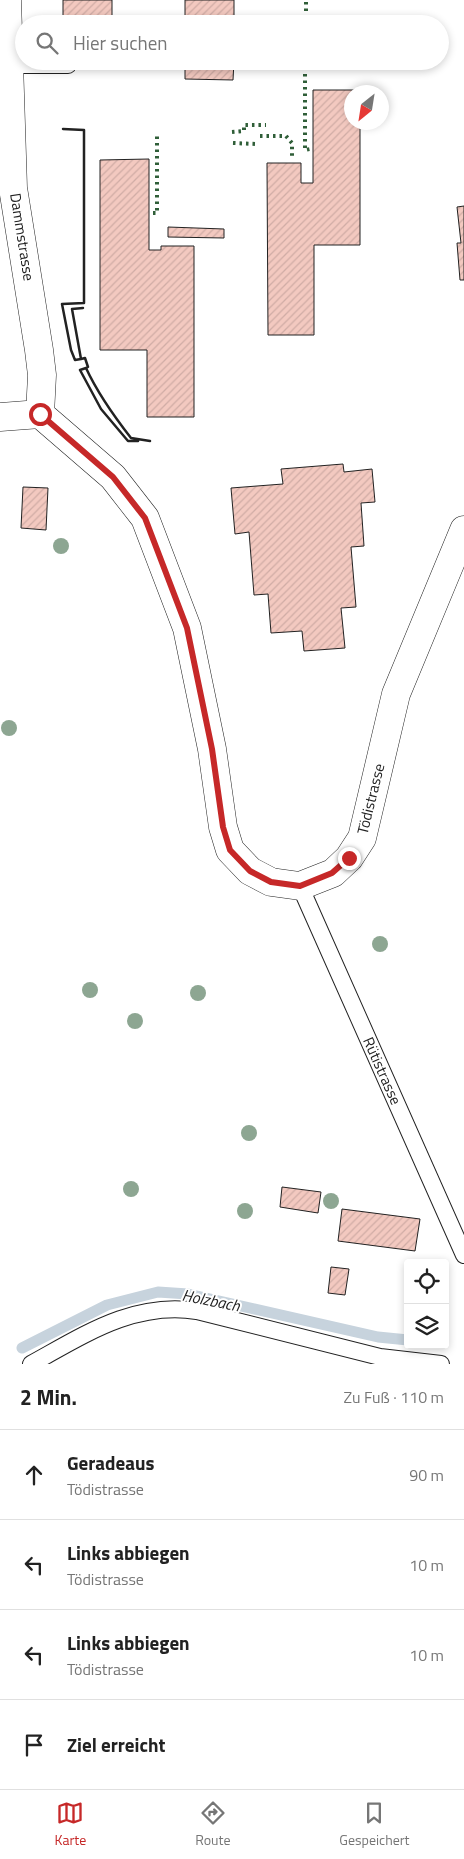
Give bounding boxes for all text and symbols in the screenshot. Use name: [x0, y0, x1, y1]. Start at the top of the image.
search box: [15, 15, 449, 70]
text: Hier suchen: [73, 28, 168, 57]
icon: search: [33, 29, 61, 57]
north arrow: [344, 85, 389, 130]
street label: Dammstrasse: [4, 191, 41, 283]
route start: [29, 403, 52, 426]
street label: Tödistrasse: [351, 761, 390, 837]
route end: [338, 847, 361, 870]
street label: Rütistrasse: [357, 1033, 408, 1108]
map controls: [404, 1259, 449, 1349]
button: locate: [404, 1259, 449, 1304]
water label: Holzbach: [180, 1283, 243, 1318]
button: layers: [404, 1304, 449, 1349]
text: 2 Min.: [20, 1381, 77, 1413]
text: Zu Fuß · 110 m: [343, 1385, 444, 1409]
text: Geradeaus: [67, 1448, 154, 1477]
icon: ahead: [20, 1461, 48, 1489]
text: 90 m: [409, 1463, 444, 1487]
text: Tödistrasse: [67, 1477, 144, 1501]
text: Links abbiegen: [67, 1538, 190, 1567]
icon: left: [20, 1551, 48, 1579]
text: 10 m: [409, 1553, 444, 1577]
text: Tödistrasse: [67, 1567, 144, 1591]
text: Links abbiegen: [67, 1628, 190, 1657]
icon: left: [20, 1641, 48, 1669]
text: 10 m: [409, 1643, 444, 1667]
text: Tödistrasse: [67, 1657, 144, 1681]
text: Ziel erreicht: [67, 1730, 165, 1759]
icon: arrive: [20, 1731, 48, 1759]
tab: Karte: [54, 1799, 86, 1850]
tab: Route: [195, 1799, 230, 1850]
tab: Gespeichert: [339, 1799, 410, 1850]

